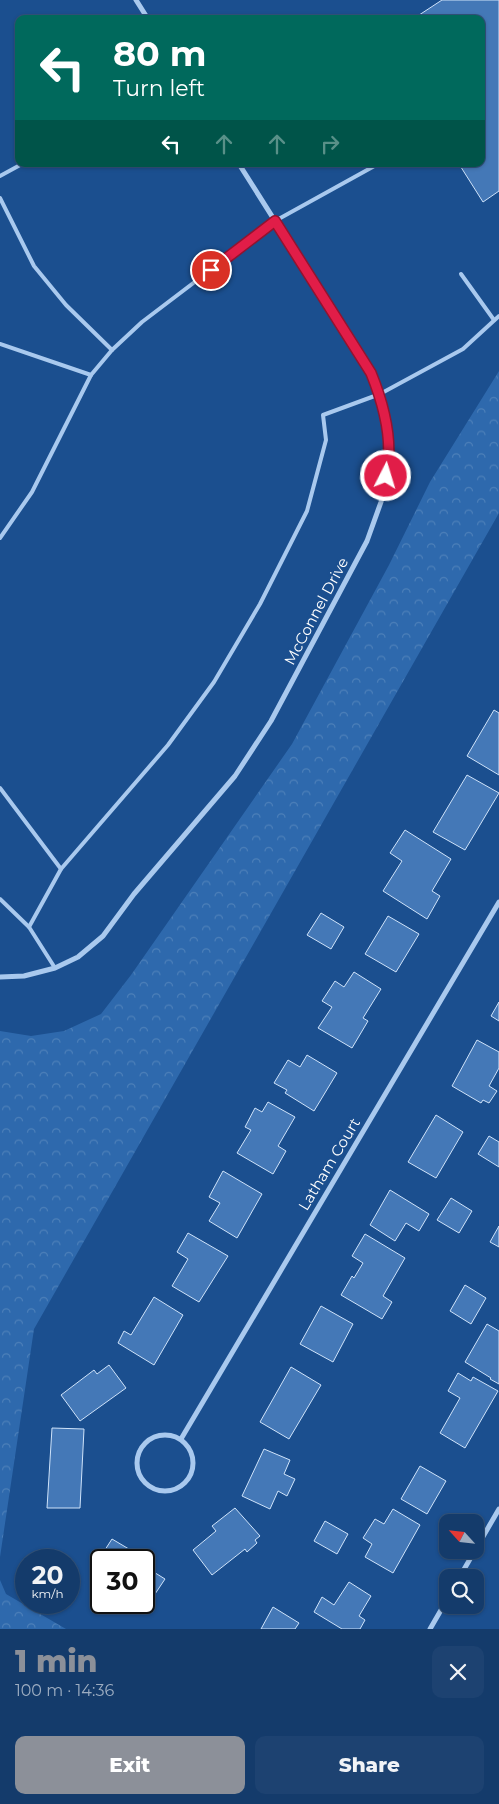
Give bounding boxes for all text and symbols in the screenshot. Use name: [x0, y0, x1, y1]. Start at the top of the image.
text: 80 m: [113, 32, 207, 75]
icon: left: [30, 35, 95, 100]
text: Turn left: [113, 75, 205, 102]
icon: left: [157, 130, 185, 158]
icon: ahead: [210, 130, 238, 158]
icon: ahead: [263, 130, 291, 158]
icon: right: [316, 130, 344, 158]
pin: [190, 249, 232, 291]
icon: arrive: [197, 256, 225, 284]
position arrow: [359, 449, 411, 501]
street label: McConnel Drive: [280, 554, 352, 668]
street label: Latham Court: [294, 1114, 364, 1214]
north arrow: [439, 1514, 484, 1559]
map controls: [439, 1514, 484, 1614]
speed limit sign: 30: [90, 1549, 155, 1614]
text: 20: [32, 1560, 63, 1590]
button: search: [439, 1569, 484, 1614]
text: km/h: [31, 1586, 64, 1601]
text: 1 min: [15, 1643, 98, 1680]
button: close: [432, 1646, 484, 1698]
text: 100 m · 14:36: [15, 1681, 114, 1700]
button: Exit: [15, 1736, 245, 1794]
button: Share: [255, 1736, 484, 1794]

